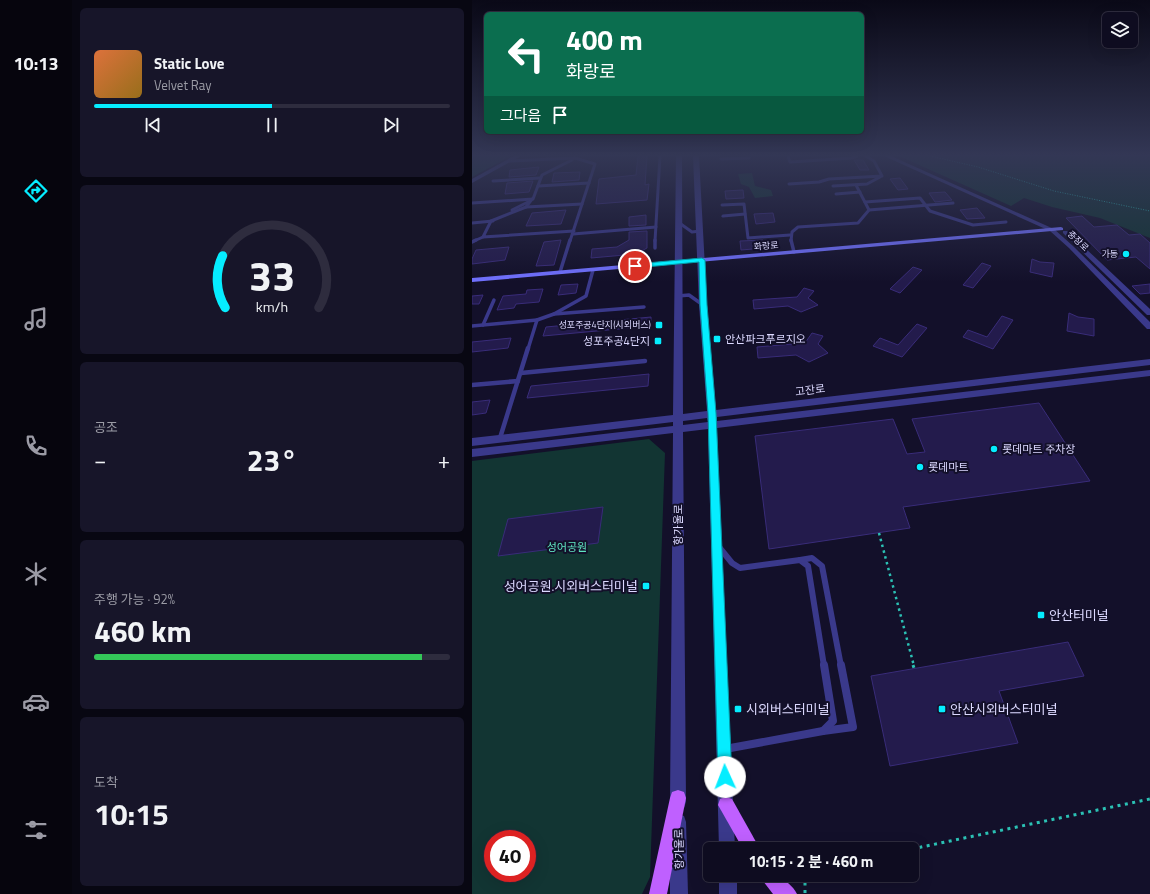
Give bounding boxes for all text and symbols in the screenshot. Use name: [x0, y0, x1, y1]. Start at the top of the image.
map controls: [1102, 12, 1138, 48]
button: layers: [1102, 12, 1138, 48]
text: 400 m: [566, 18, 643, 61]
icon: left: [500, 28, 552, 80]
text: 10:13: [14, 50, 58, 77]
text: Static Love: [154, 52, 225, 75]
text: 화랑로: [566, 58, 616, 85]
text: Velvet Ray: [154, 75, 212, 95]
text: 그다음: [500, 104, 541, 127]
icon: arrive: [549, 104, 571, 126]
icon: previous: [142, 114, 164, 136]
icon: pause: [261, 114, 283, 136]
icon: next: [380, 114, 402, 136]
icon: directions: [22, 177, 50, 205]
street label: 충장로: [1065, 227, 1092, 254]
street label: 화랑로: [753, 238, 779, 253]
text: 33: [249, 244, 295, 307]
place label: 가동: [1101, 247, 1118, 260]
pin: [618, 249, 652, 283]
marker: 가동: [1121, 249, 1131, 259]
icon: arrive: [624, 255, 646, 277]
text: km/h: [256, 295, 288, 317]
icon: music: [22, 305, 50, 333]
place label: 성포주공4단지(시외버스): [558, 318, 651, 331]
marker: 성포주공4단지(시외버스): [654, 320, 664, 330]
place label: 안산파크푸르지오: [725, 331, 806, 347]
place label: 성포주공4단지: [583, 333, 650, 349]
marker: 안산파크푸르지오: [712, 334, 722, 344]
marker: 성포주공4단지: [653, 336, 663, 346]
street label: 고잔로: [794, 380, 826, 400]
text: 공조: [94, 417, 118, 437]
icon: phone: [22, 432, 50, 460]
text: 23°: [247, 437, 297, 483]
place label: 롯데마트 주차장: [1002, 441, 1075, 457]
text: −: [94, 443, 106, 477]
text: +: [438, 443, 450, 477]
marker: 롯데마트 주차장: [989, 444, 999, 454]
place label: 롯데마트: [928, 459, 968, 475]
marker: 롯데마트: [915, 462, 925, 472]
street label: 항가울로: [670, 505, 686, 545]
park label: 성어공원: [547, 539, 587, 555]
icon: climate: [22, 560, 50, 588]
place label: 성어공원.시외버스터미널: [504, 576, 638, 596]
marker: 성어공원.시외버스터미널: [641, 581, 651, 591]
text: 주행 가능 · 92%: [94, 589, 175, 609]
place label: 안산터미널: [1049, 605, 1109, 625]
text: 460 km: [94, 608, 192, 654]
marker: 안산터미널: [1036, 610, 1046, 620]
icon: car: [22, 688, 50, 716]
place label: 시외버스터미널: [746, 699, 830, 719]
place label: 안산시외버스터미널: [950, 699, 1058, 719]
marker: 시외버스터미널: [733, 704, 743, 714]
marker: 안산시외버스터미널: [937, 704, 947, 714]
position arrow: [704, 756, 746, 798]
text: 도착: [94, 772, 118, 792]
text: 10:15: [94, 791, 169, 837]
icon: filters: [22, 816, 50, 844]
street label: 항가울로: [671, 829, 687, 869]
speed limit sign: 40: [484, 830, 536, 882]
text: 10:15 · 2 분 · 460 m: [749, 850, 873, 873]

